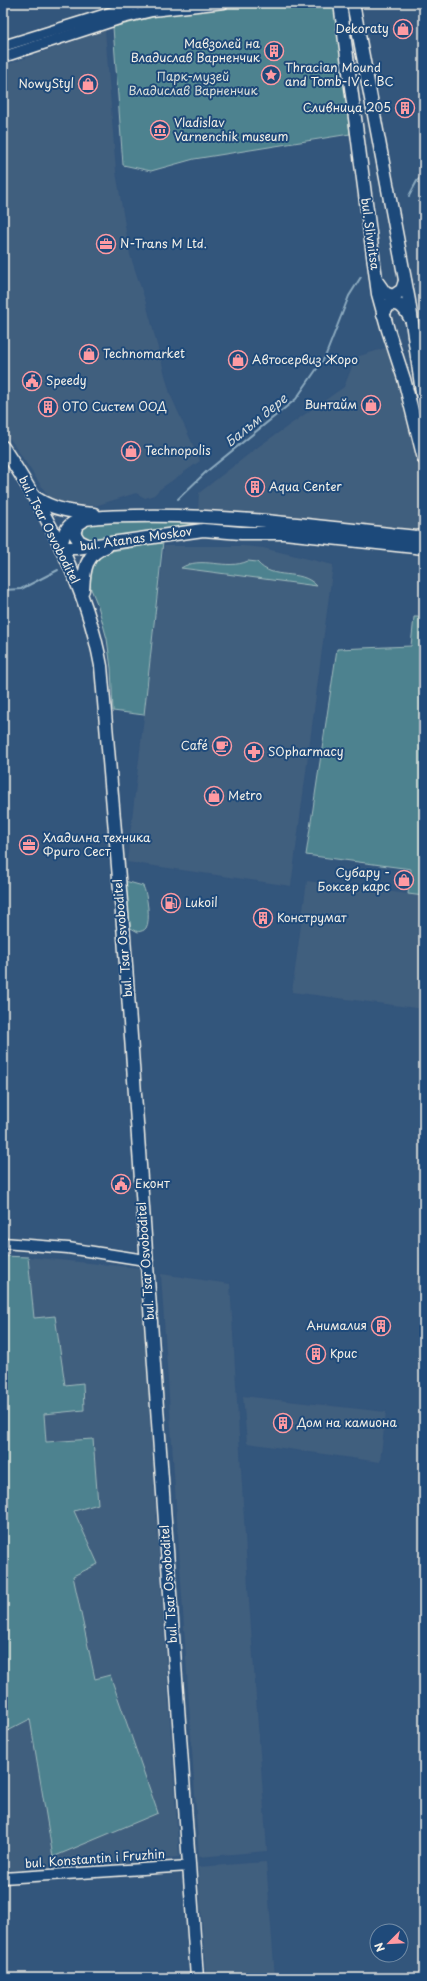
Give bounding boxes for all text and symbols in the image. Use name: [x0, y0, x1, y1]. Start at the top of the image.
shop icon: Dekoraty: [392, 18, 414, 40]
place label: Dekoraty: [335, 19, 389, 37]
place label: Мавзолей на Владислав Варненчик: [131, 34, 261, 66]
building icon: Мавзолей на Владислав Варненчик: [263, 40, 285, 62]
place label: Thracian Mound and Tomb-IV c. BC: [285, 58, 394, 90]
place icon: Thracian Mound and Tomb-IV c. BC: [260, 64, 282, 86]
park label: Парк-музей Владислав Варненчик: [128, 67, 258, 99]
shop icon: NowyStyl: [77, 73, 99, 95]
place label: NowyStyl: [18, 74, 74, 92]
building icon: Сливница 205: [394, 97, 416, 119]
place label: Сливница 205: [303, 98, 391, 116]
place label: Vladislav Varnenchik museum: [174, 113, 288, 145]
museum icon: Vladislav Varnenchik museum: [149, 119, 171, 141]
street label: bul. Slivnitsa: [357, 197, 385, 271]
office icon: N-Trans M Ltd.: [95, 233, 117, 255]
place label: N-Trans M Ltd.: [120, 234, 207, 252]
shop icon: Technomarket: [78, 343, 100, 365]
place label: Technomarket: [103, 344, 185, 362]
shop icon: Автосервиз Жоро: [227, 349, 249, 371]
place label: Автосервиз Жоро: [252, 350, 358, 368]
public building icon: Speedy: [21, 370, 43, 392]
place label: Speedy: [46, 371, 87, 389]
water label: Балъм дере: [221, 388, 291, 451]
shop icon: Винтайм: [360, 394, 382, 416]
place label: Винтайм: [304, 395, 357, 413]
building icon: ОТО Систем ООД: [37, 396, 59, 418]
place label: ОТО Систем ООД: [62, 397, 168, 415]
shop icon: Technopolis: [120, 440, 142, 462]
place label: Technopolis: [145, 441, 211, 459]
street label: bul. Tsar Osvoboditel: [15, 473, 85, 586]
building icon: Aqua Center: [244, 476, 266, 498]
place label: Aqua Center: [269, 477, 342, 495]
street label: bul. Atanas Moskov: [79, 521, 193, 555]
cafe icon: Café: [211, 735, 233, 757]
place label: Café: [181, 736, 208, 754]
pharmacy icon: SOpharmacy: [243, 741, 265, 763]
place label: SOpharmacy: [268, 742, 344, 760]
shop icon: Metro: [203, 785, 225, 807]
place label: Metro: [228, 786, 262, 804]
place label: Хладилна техника Фриго Сест: [43, 828, 151, 860]
office icon: Хладилна техника Фриго Сест: [18, 834, 40, 856]
place label: Субару - Боксер карс: [318, 863, 390, 895]
shop icon: Субару - Боксер карс: [393, 869, 415, 891]
street label: bul. Tsar Osvoboditel: [108, 878, 136, 998]
fuel station icon: Lukoil: [160, 892, 182, 914]
place label: Lukoil: [185, 893, 218, 911]
building icon: Конструмат: [252, 907, 274, 929]
place label: Конструмат: [277, 908, 347, 926]
public building icon: Еконт: [110, 1173, 132, 1195]
place label: Еконт: [135, 1174, 170, 1192]
street label: bul. Tsar Osvoboditel: [132, 1201, 158, 1321]
building icon: Анималия: [370, 1315, 392, 1337]
place label: Анималия: [306, 1316, 367, 1334]
building icon: Крис: [305, 1343, 327, 1365]
place label: Крис: [330, 1344, 357, 1362]
building icon: Дом на камиона: [272, 1412, 294, 1434]
place label: Дом на камиона: [296, 1413, 397, 1431]
street label: bul. Tsar Osvoboditel: [155, 1524, 181, 1644]
street label: bul. Konstantin i Fruzhin: [24, 1844, 165, 1872]
north arrow: [369, 1923, 409, 1963]
text: N: [370, 1940, 389, 1955]

